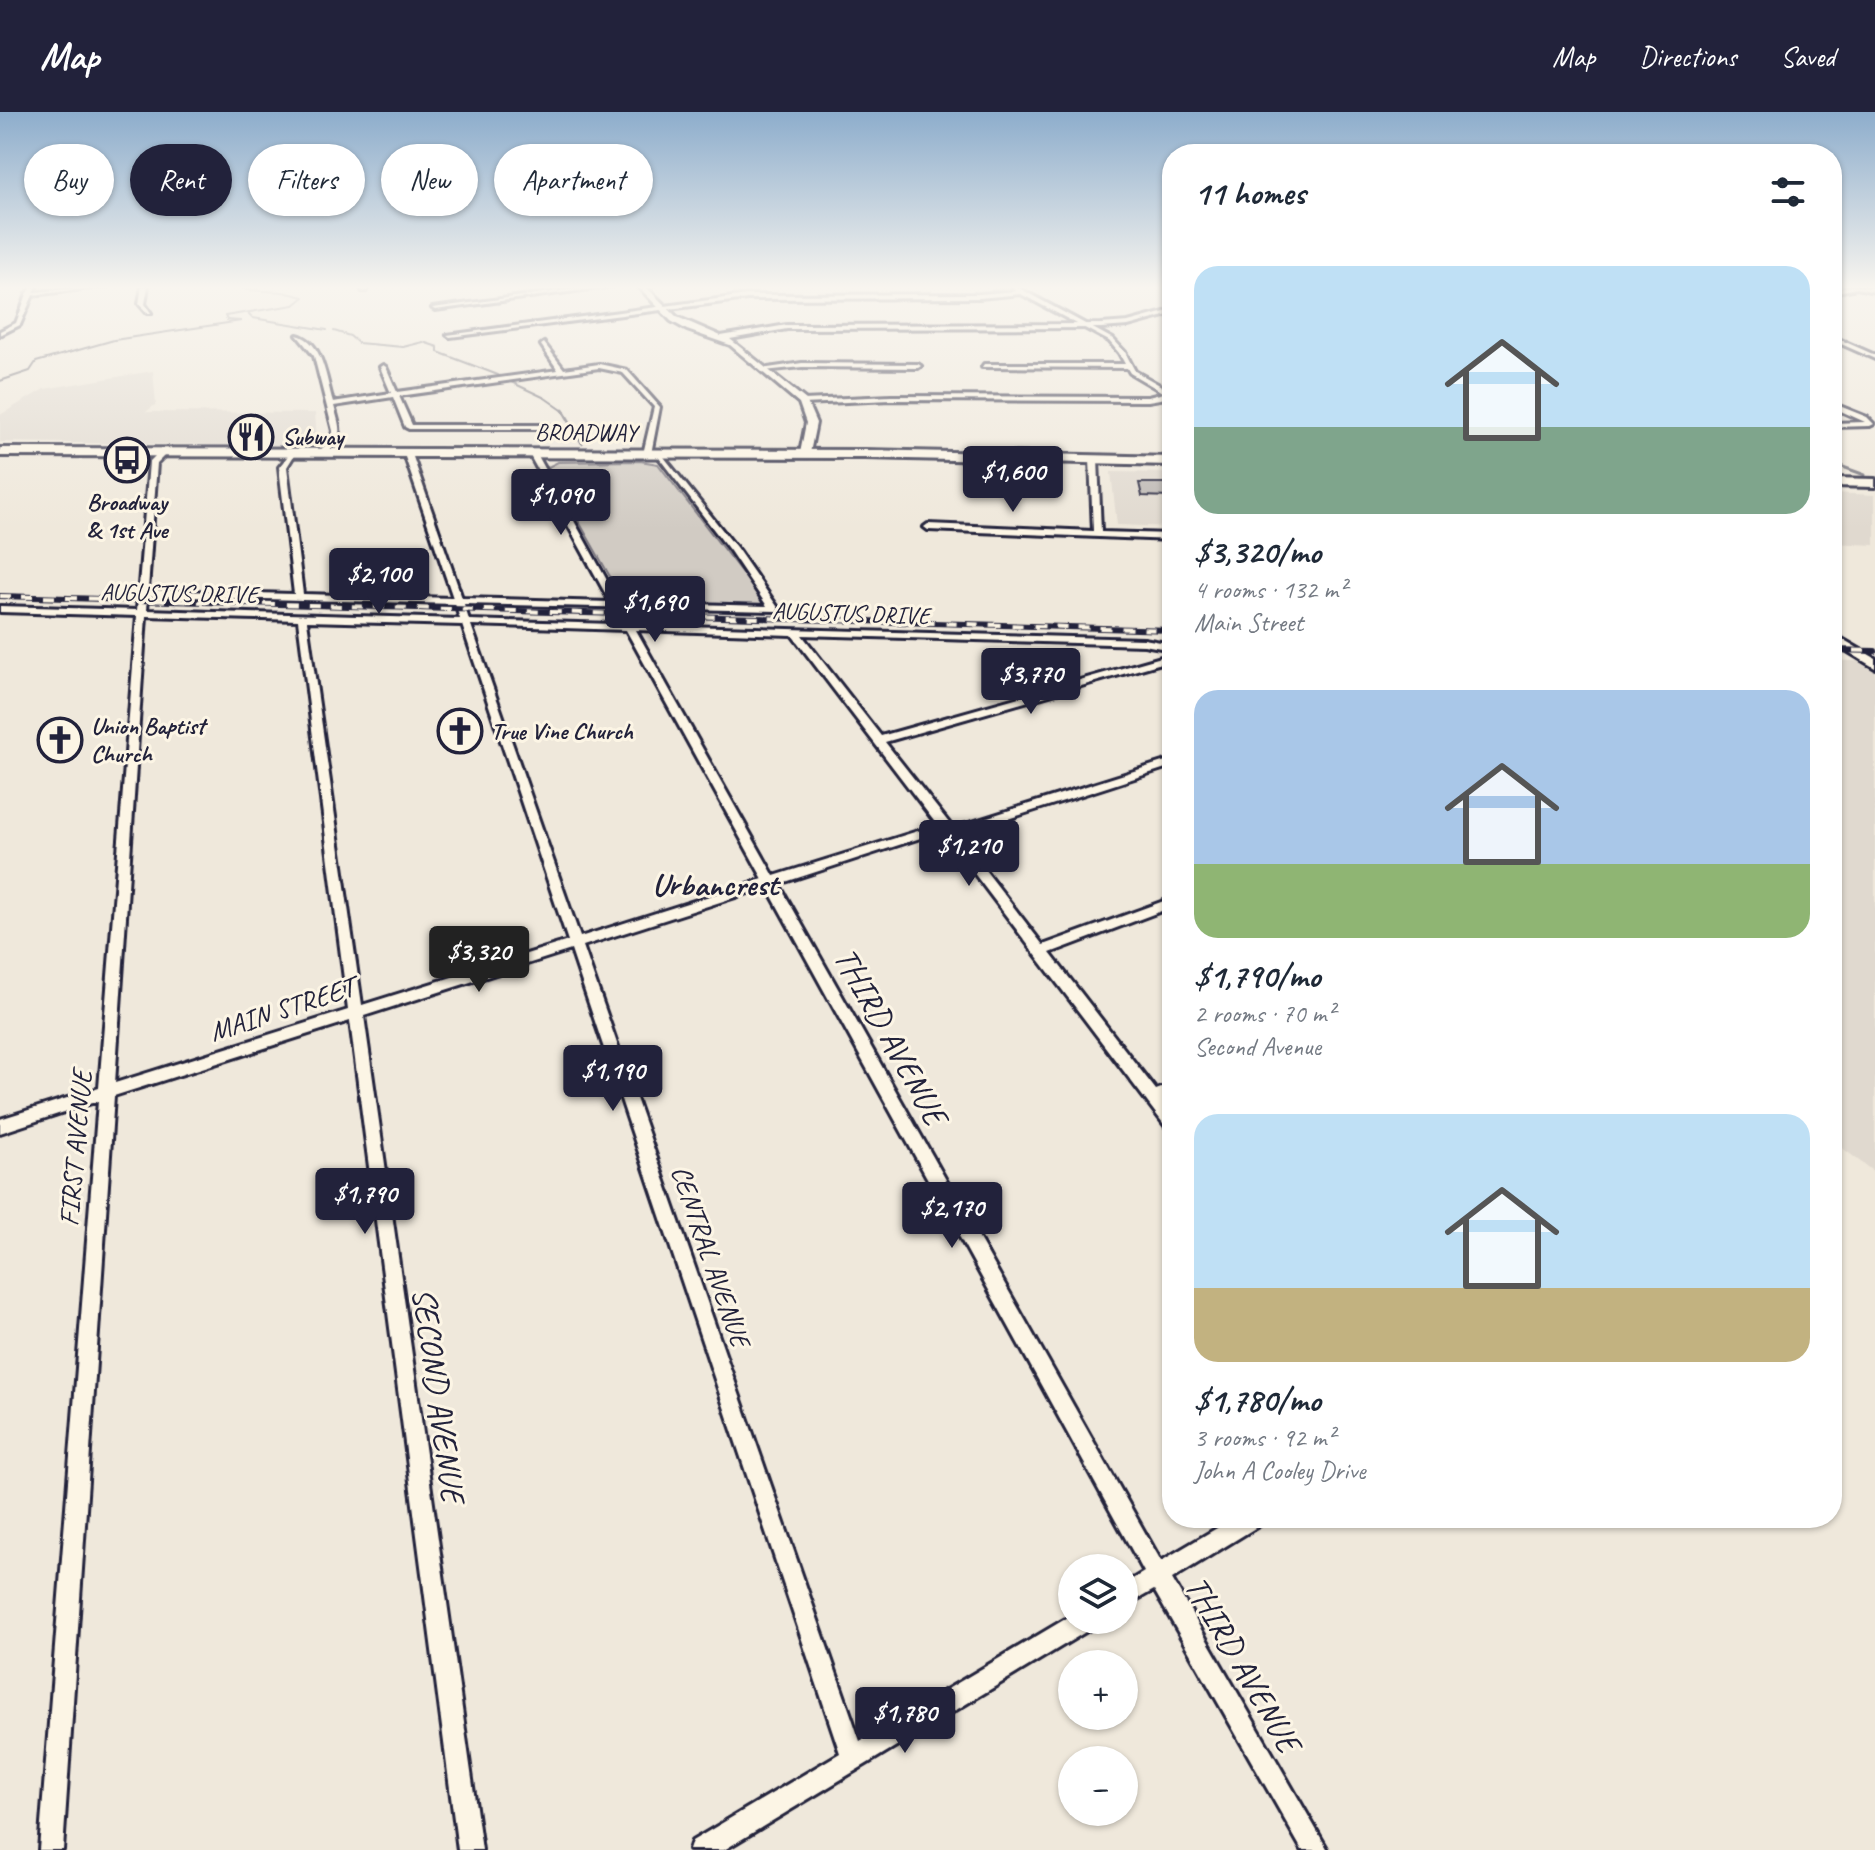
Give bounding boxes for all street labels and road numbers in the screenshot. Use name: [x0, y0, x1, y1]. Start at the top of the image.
street label: BROADWAY: [535, 417, 641, 447]
street label: AUGUSTUS DRIVE: [100, 577, 261, 609]
street label: AUGUSTUS DRIVE: [772, 595, 933, 631]
street label: THIRD AVENUE: [825, 940, 960, 1136]
street label: MAIN STREET: [205, 967, 366, 1049]
street label: FIRST AVENUE: [51, 1065, 100, 1227]
street label: CENTRAL AVENUE: [664, 1161, 760, 1355]
street label: SECOND AVENUE: [403, 1285, 476, 1509]
street label: THIRD AVENUE: [1175, 1568, 1313, 1764]

